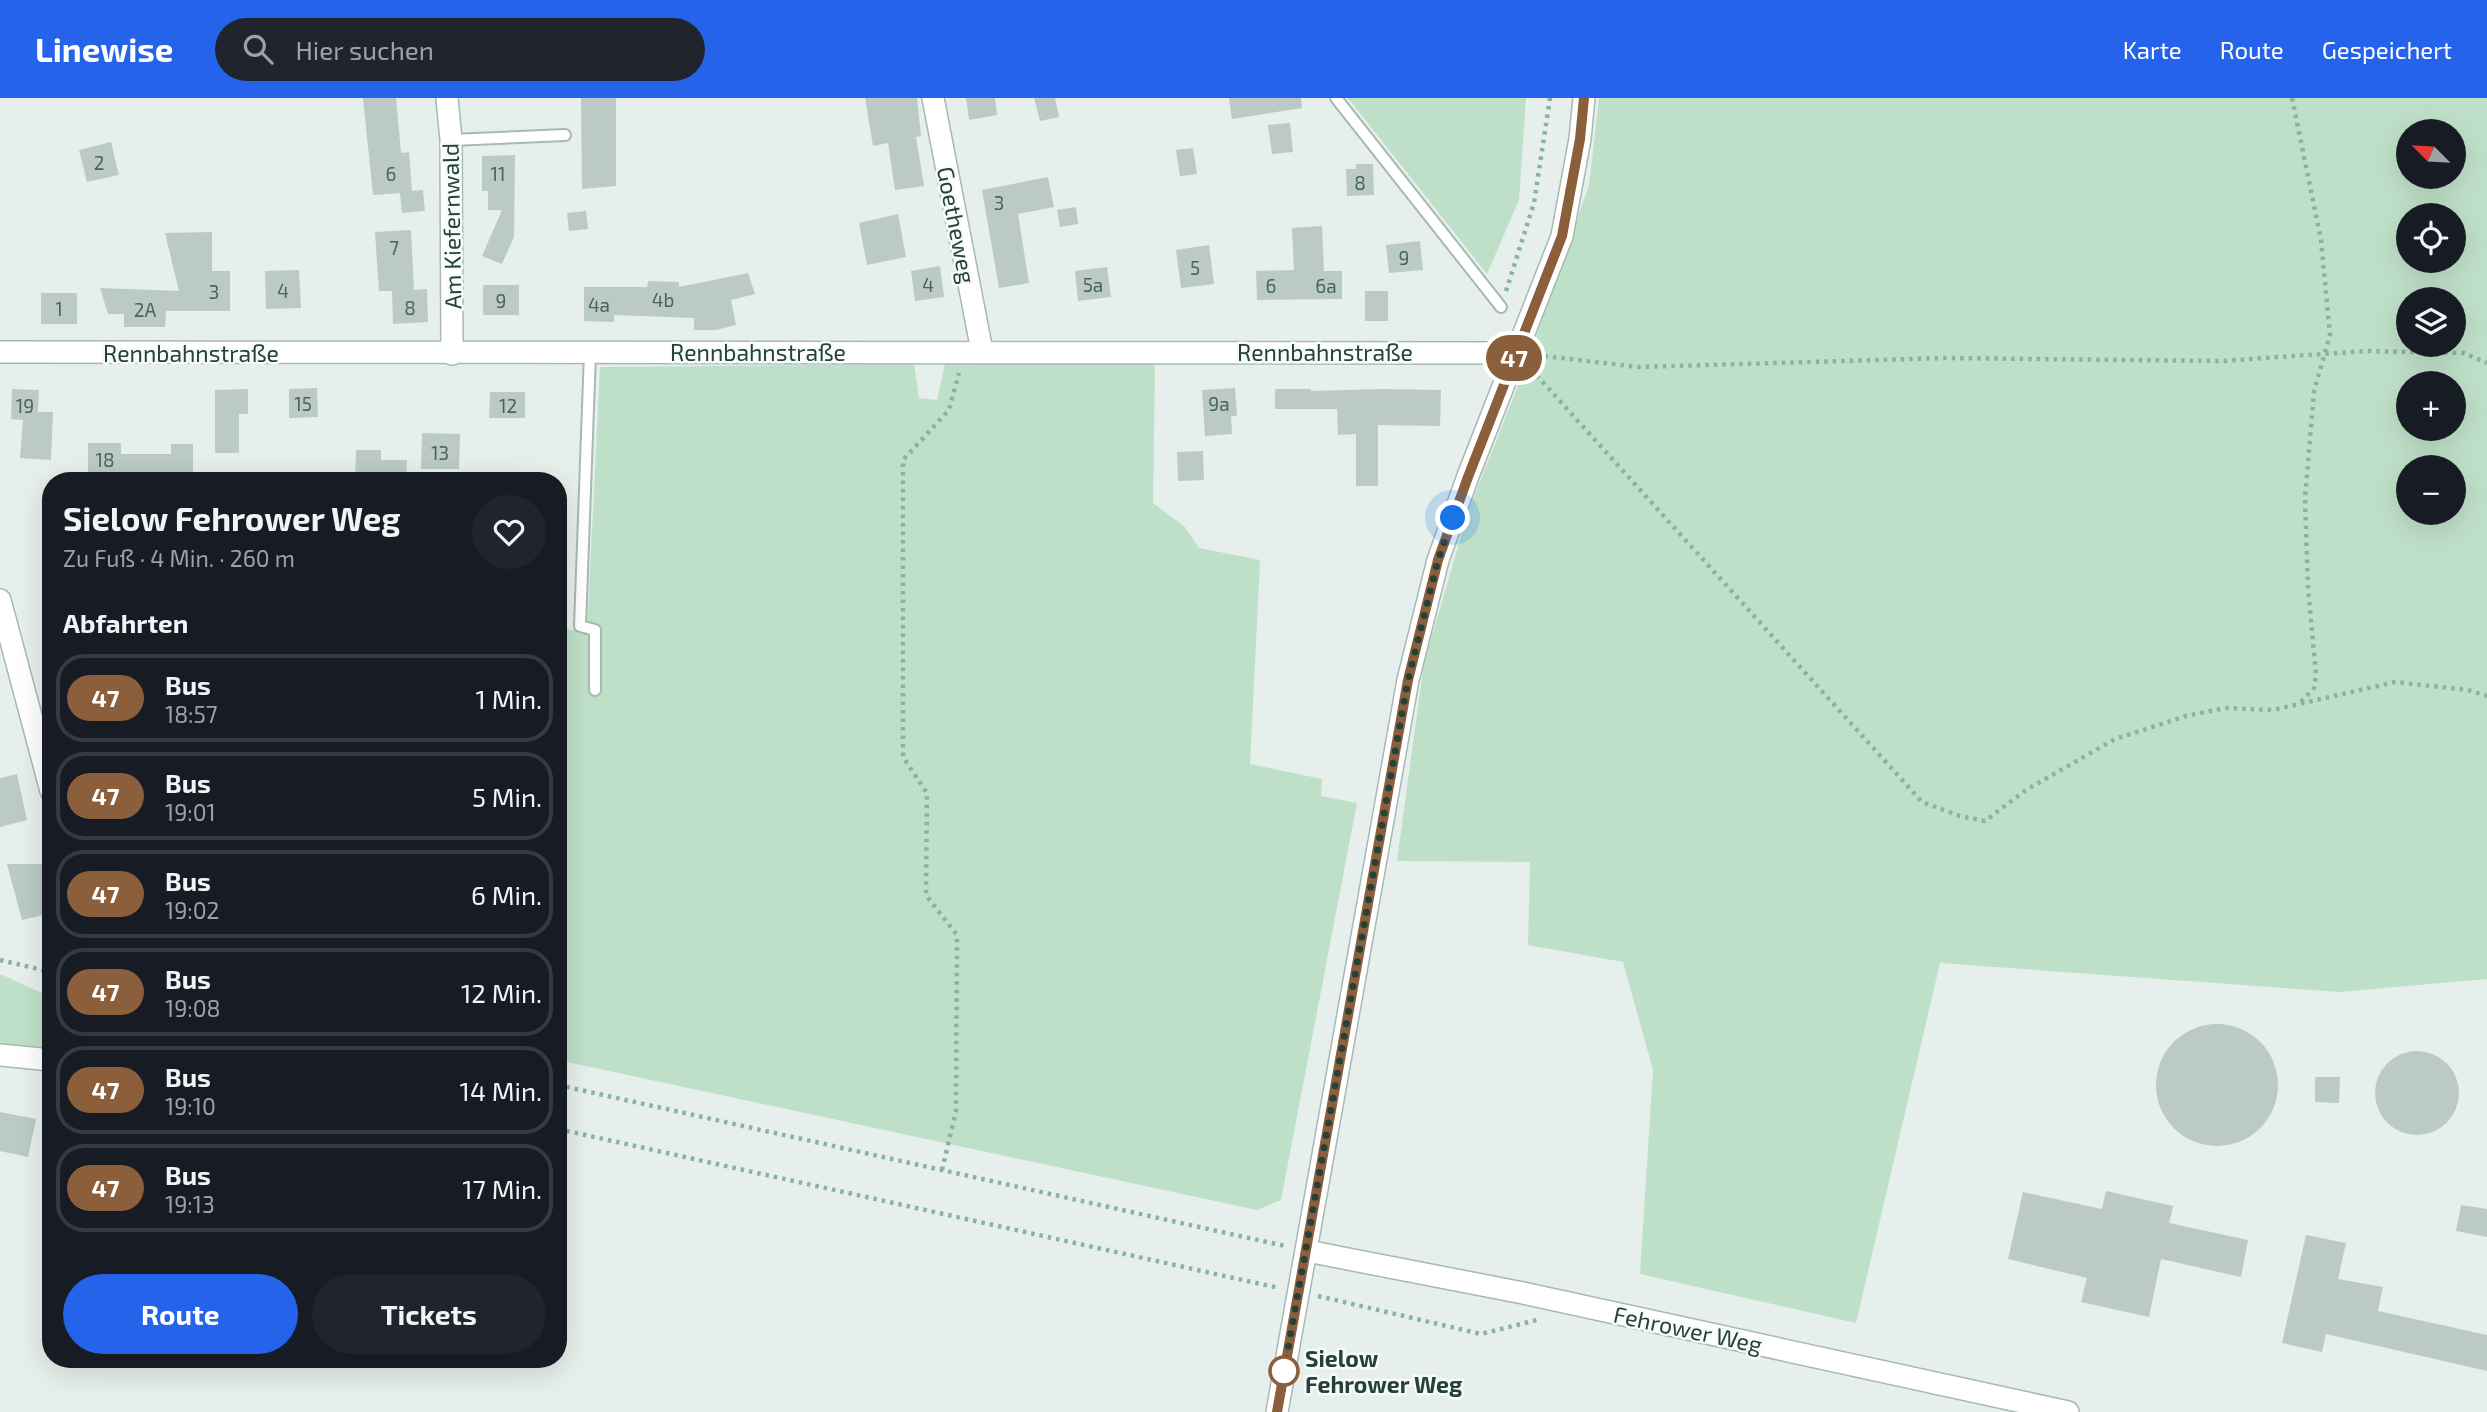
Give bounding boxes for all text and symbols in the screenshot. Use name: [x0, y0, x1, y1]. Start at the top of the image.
search box: [215, 18, 705, 81]
text: Linewise: [35, 29, 173, 69]
icon: search: [239, 30, 277, 68]
text: Hier suchen: [295, 34, 434, 65]
text: Karte: [2123, 35, 2182, 64]
text: Route: [2220, 35, 2284, 64]
text: Gespeichert: [2322, 35, 2452, 64]
north arrow: [2396, 119, 2466, 189]
map controls: [2396, 119, 2466, 525]
street label: Am Kiefernwald: [436, 143, 466, 309]
house number: 2: [94, 151, 104, 174]
house number: 6: [386, 162, 396, 185]
house number: 11: [490, 162, 506, 185]
street label: Goetheweg: [932, 164, 982, 286]
house number: 8: [1354, 171, 1366, 194]
house number: 3: [994, 191, 1004, 214]
button: locate: [2396, 203, 2466, 273]
house number: 7: [389, 236, 399, 259]
house number: 9: [1399, 246, 1409, 269]
house number: 5: [1190, 256, 1200, 279]
house number: 4: [922, 273, 934, 296]
house number: 5a: [1083, 273, 1103, 296]
house number: 6: [1266, 274, 1276, 297]
house number: 6a: [1315, 274, 1337, 297]
house number: 4: [277, 279, 289, 302]
house number: 3: [209, 280, 219, 303]
button: layers: [2396, 287, 2466, 357]
house number: 4b: [652, 288, 674, 311]
house number: 9: [496, 289, 506, 312]
house number: 4a: [588, 293, 610, 316]
house number: 8: [404, 296, 416, 319]
house number: 1: [55, 297, 63, 320]
house number: 2A: [134, 298, 156, 321]
line badge: 47: [1482, 335, 1546, 381]
street label: Rennbahnstraße: [670, 338, 846, 366]
street label: Rennbahnstraße: [1237, 338, 1413, 366]
street label: Rennbahnstraße: [103, 339, 279, 367]
text: 47: [1500, 343, 1528, 372]
button: +: [2396, 371, 2466, 441]
house number: 15: [294, 392, 312, 415]
house number: 9a: [1208, 392, 1230, 415]
house number: 19: [16, 394, 34, 417]
house number: 12: [499, 394, 517, 417]
house number: 13: [431, 441, 449, 464]
house number: 18: [95, 448, 115, 471]
button: −: [2396, 455, 2466, 525]
button: heart: [472, 495, 546, 569]
text: Sielow Fehrower Weg: [63, 498, 400, 538]
your location: [1435, 500, 1470, 535]
text: Zu Fuß · 4 Min. · 260 m: [63, 544, 295, 572]
text: Abfahrten: [63, 607, 188, 638]
text: Bus: [165, 669, 211, 700]
text: 47: [92, 683, 119, 712]
text: 1 Min.: [476, 683, 542, 714]
text: 18:57: [165, 700, 218, 728]
text: Bus: [165, 767, 211, 798]
text: 47: [92, 781, 119, 810]
text: 5 Min.: [472, 781, 542, 812]
text: 19:01: [165, 798, 216, 826]
text: Bus: [165, 865, 211, 896]
text: 47: [92, 879, 119, 908]
text: 6 Min.: [471, 879, 542, 910]
text: 19:02: [165, 896, 220, 924]
text: Bus: [165, 963, 211, 994]
text: 47: [92, 977, 119, 1006]
text: 12 Min.: [461, 977, 542, 1008]
text: 19:08: [165, 994, 221, 1022]
text: Bus: [165, 1061, 211, 1092]
text: 47: [92, 1075, 119, 1104]
text: 14 Min.: [460, 1075, 542, 1106]
text: 19:10: [165, 1092, 216, 1120]
text: Bus: [165, 1159, 211, 1190]
text: 47: [92, 1173, 119, 1202]
text: 17 Min.: [462, 1173, 542, 1204]
text: 19:13: [165, 1190, 215, 1218]
button: Route: [63, 1274, 298, 1354]
button: Tickets: [312, 1274, 546, 1354]
street label: Fehrower Weg: [1611, 1300, 1765, 1358]
place label: Sielow Fehrower Weg: [1305, 1344, 1463, 1398]
marker: Sielow Fehrower Weg: [1269, 1356, 1299, 1386]

